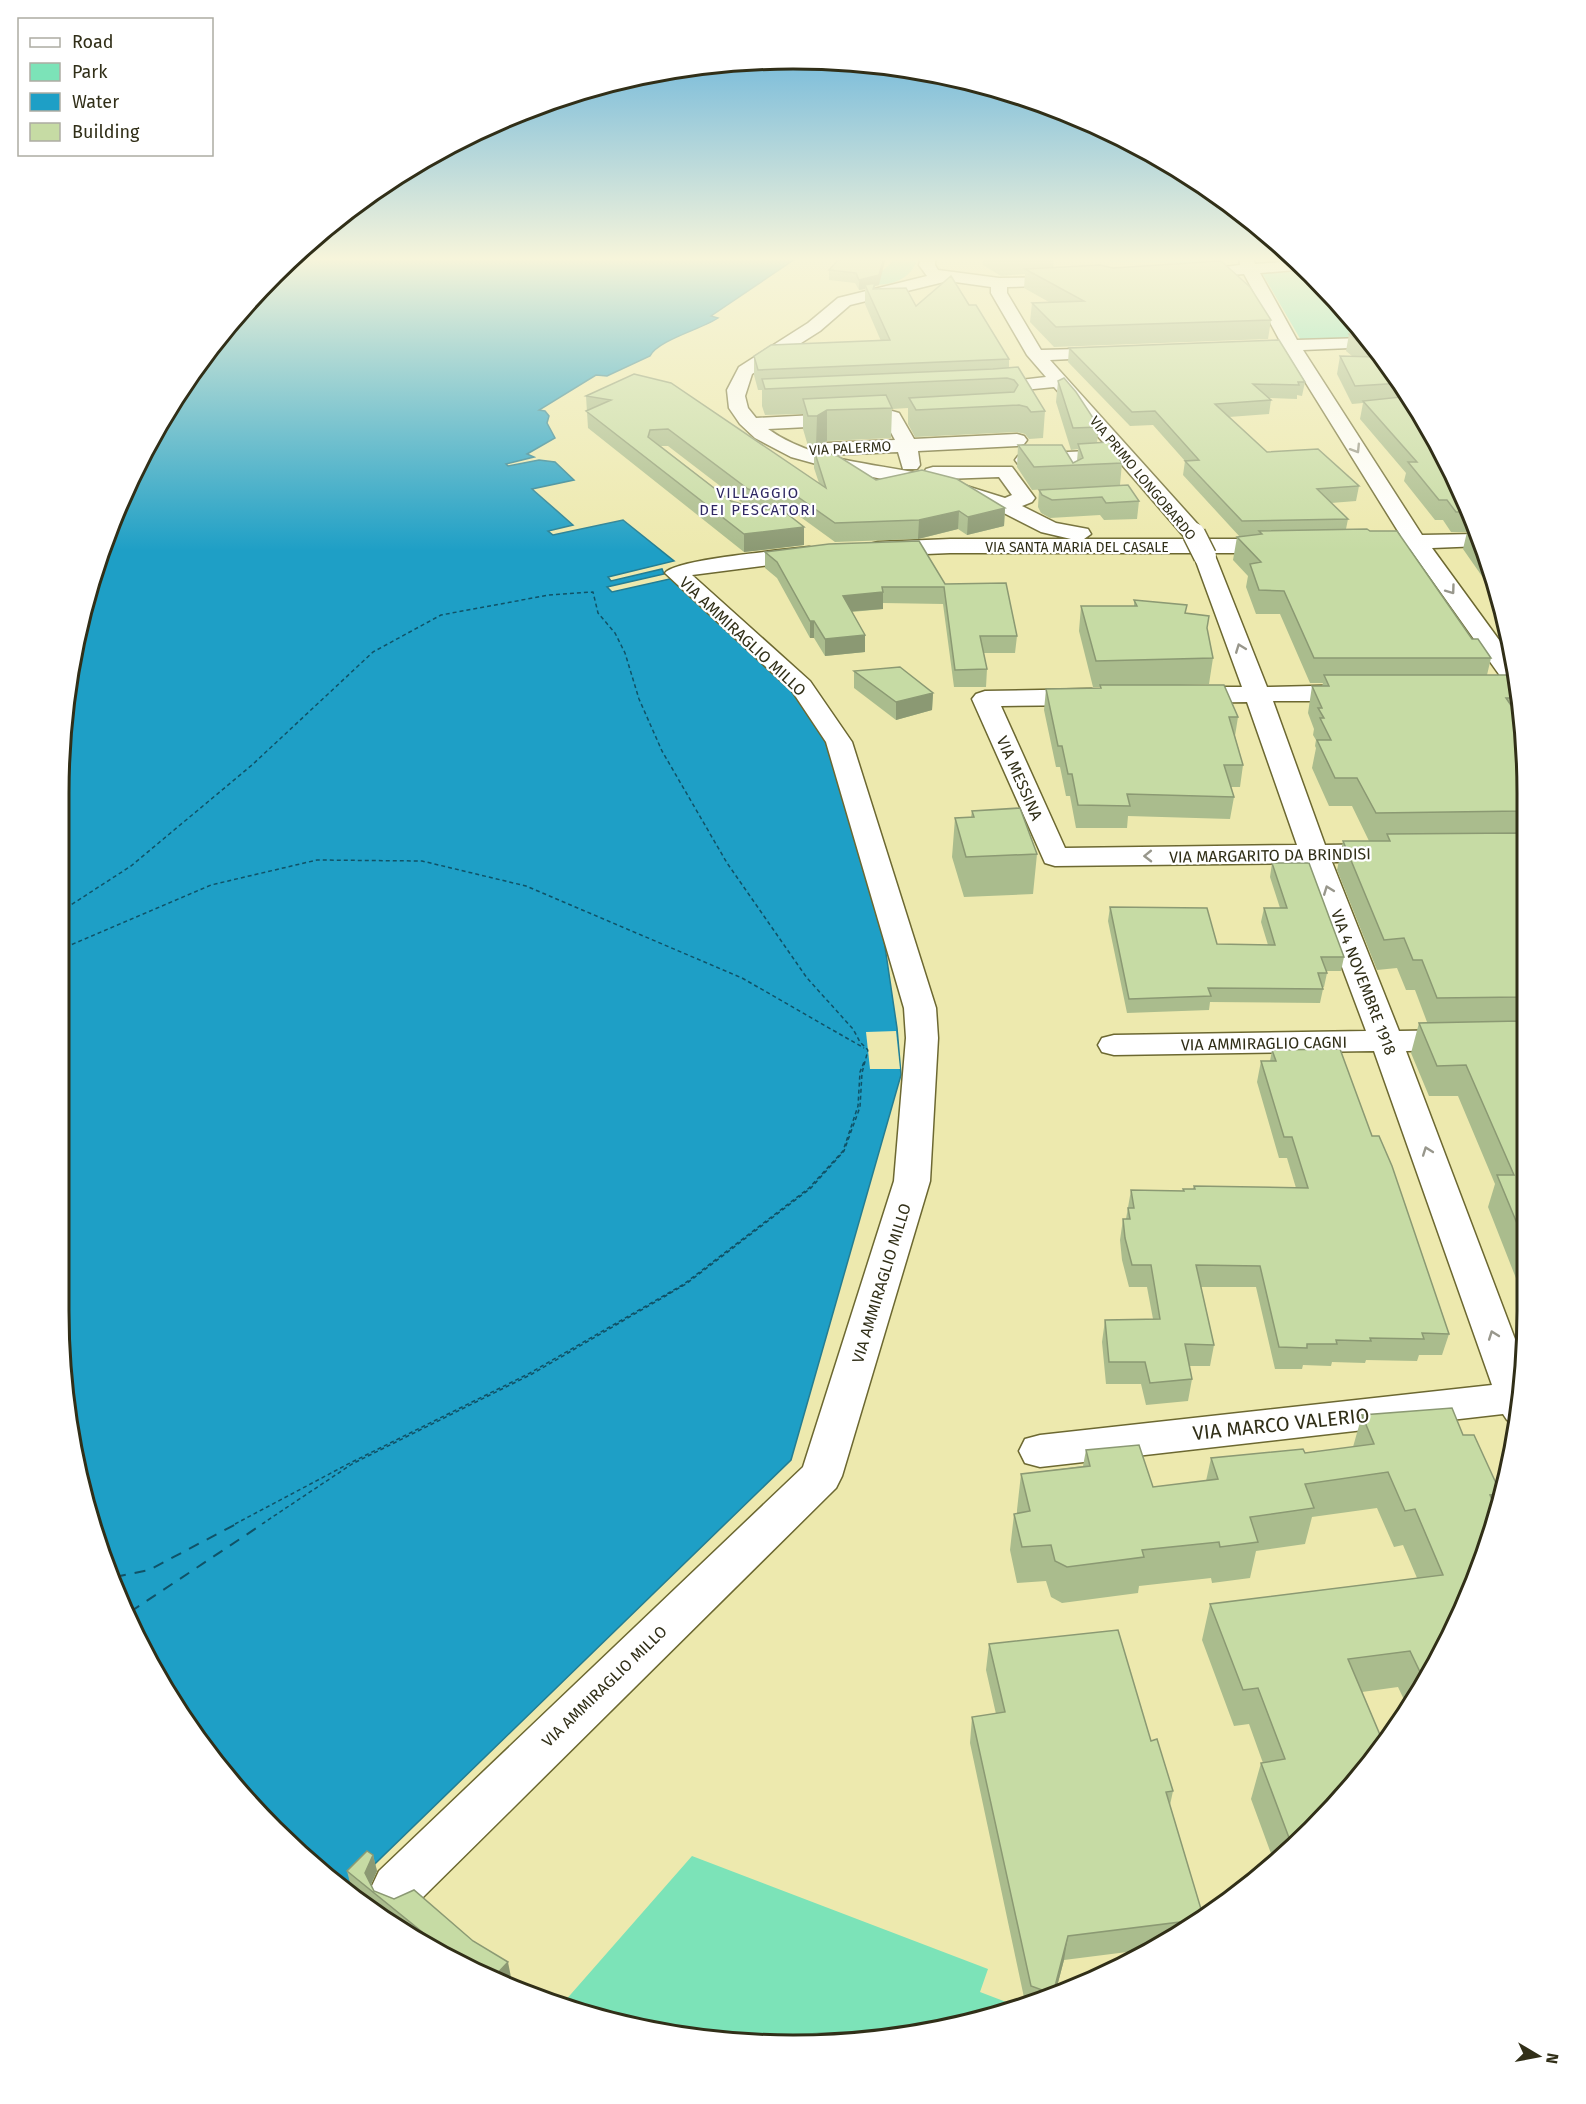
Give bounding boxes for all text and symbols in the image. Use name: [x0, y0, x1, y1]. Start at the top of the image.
legend: [18, 18, 213, 156]
text: Road: [72, 31, 114, 53]
text: Park: [72, 61, 108, 83]
text: Water: [72, 91, 119, 113]
text: Building: [72, 121, 140, 143]
street label: VIA PRIMO LONGOBARDO: [1086, 413, 1199, 544]
street label: VIA PALERMO: [808, 438, 892, 459]
one-way arrow: [1349, 443, 1361, 453]
district label: VILLAGGIO DEI PESCATORI: [699, 484, 817, 519]
street label: VIA SANTA MARIA DEL CASALE: [985, 539, 1169, 556]
street label: VIA AMMIRAGLIO MILLO: [675, 573, 810, 700]
one-way arrow: [1443, 584, 1454, 595]
one-way arrow: [1235, 643, 1247, 654]
street label: VIA MESSINA: [993, 733, 1047, 824]
street label: VIA MARGARITO DA BRINDISI: [1169, 844, 1371, 867]
one-way arrow: [1143, 850, 1152, 862]
one-way arrow: [1323, 886, 1335, 897]
street label: VIA 4 NOVEMBRE 1918: [1327, 907, 1400, 1058]
street label: VIA AMMIRAGLIO CAGNI: [1181, 1033, 1347, 1054]
one-way arrow: [1421, 1146, 1434, 1157]
street label: VIA AMMIRAGLIO MILLO: [848, 1201, 915, 1365]
one-way arrow: [1488, 1330, 1501, 1340]
street label: VIA MARCO VALERIO: [1191, 1403, 1371, 1445]
street label: VIA AMMIRAGLIO MILLO: [538, 1622, 671, 1751]
north arrow: [1508, 2026, 1568, 2086]
text: N: [1542, 2052, 1563, 2065]

